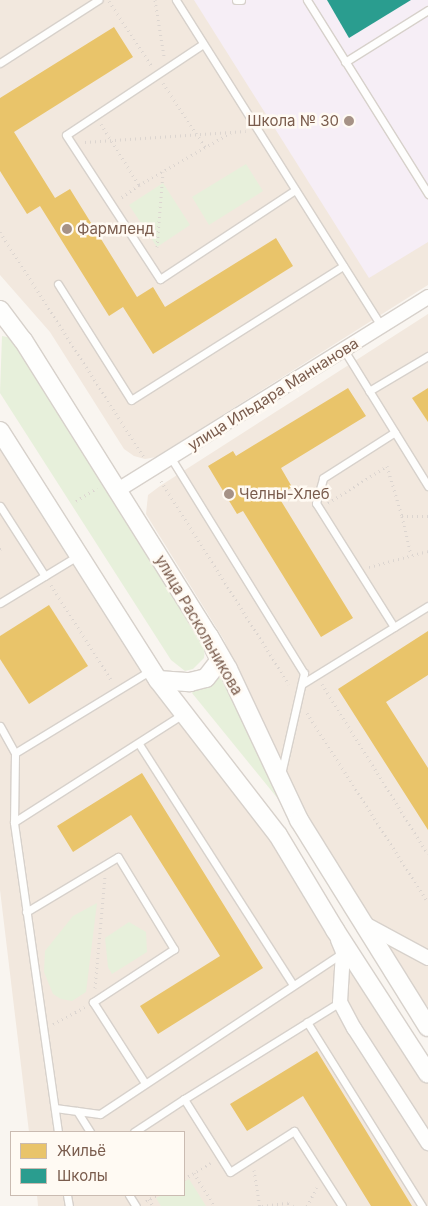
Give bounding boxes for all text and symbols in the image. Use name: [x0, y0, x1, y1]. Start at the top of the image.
place label: Школа № 30: [247, 112, 339, 130]
marker: Школа № 30: [343, 115, 355, 127]
place label: Фармленд: [77, 220, 154, 238]
marker: Фармленд: [61, 223, 73, 235]
street label: улица Ильдара Маннанова: [184, 334, 362, 454]
place label: Челны-Хлеб: [239, 485, 330, 503]
marker: Челны-Хлеб: [223, 488, 235, 500]
street label: улица Раскольникова: [152, 552, 246, 698]
legend: [10, 1131, 185, 1196]
text: Жильё: [57, 1141, 106, 1160]
text: Школы: [57, 1166, 108, 1185]

